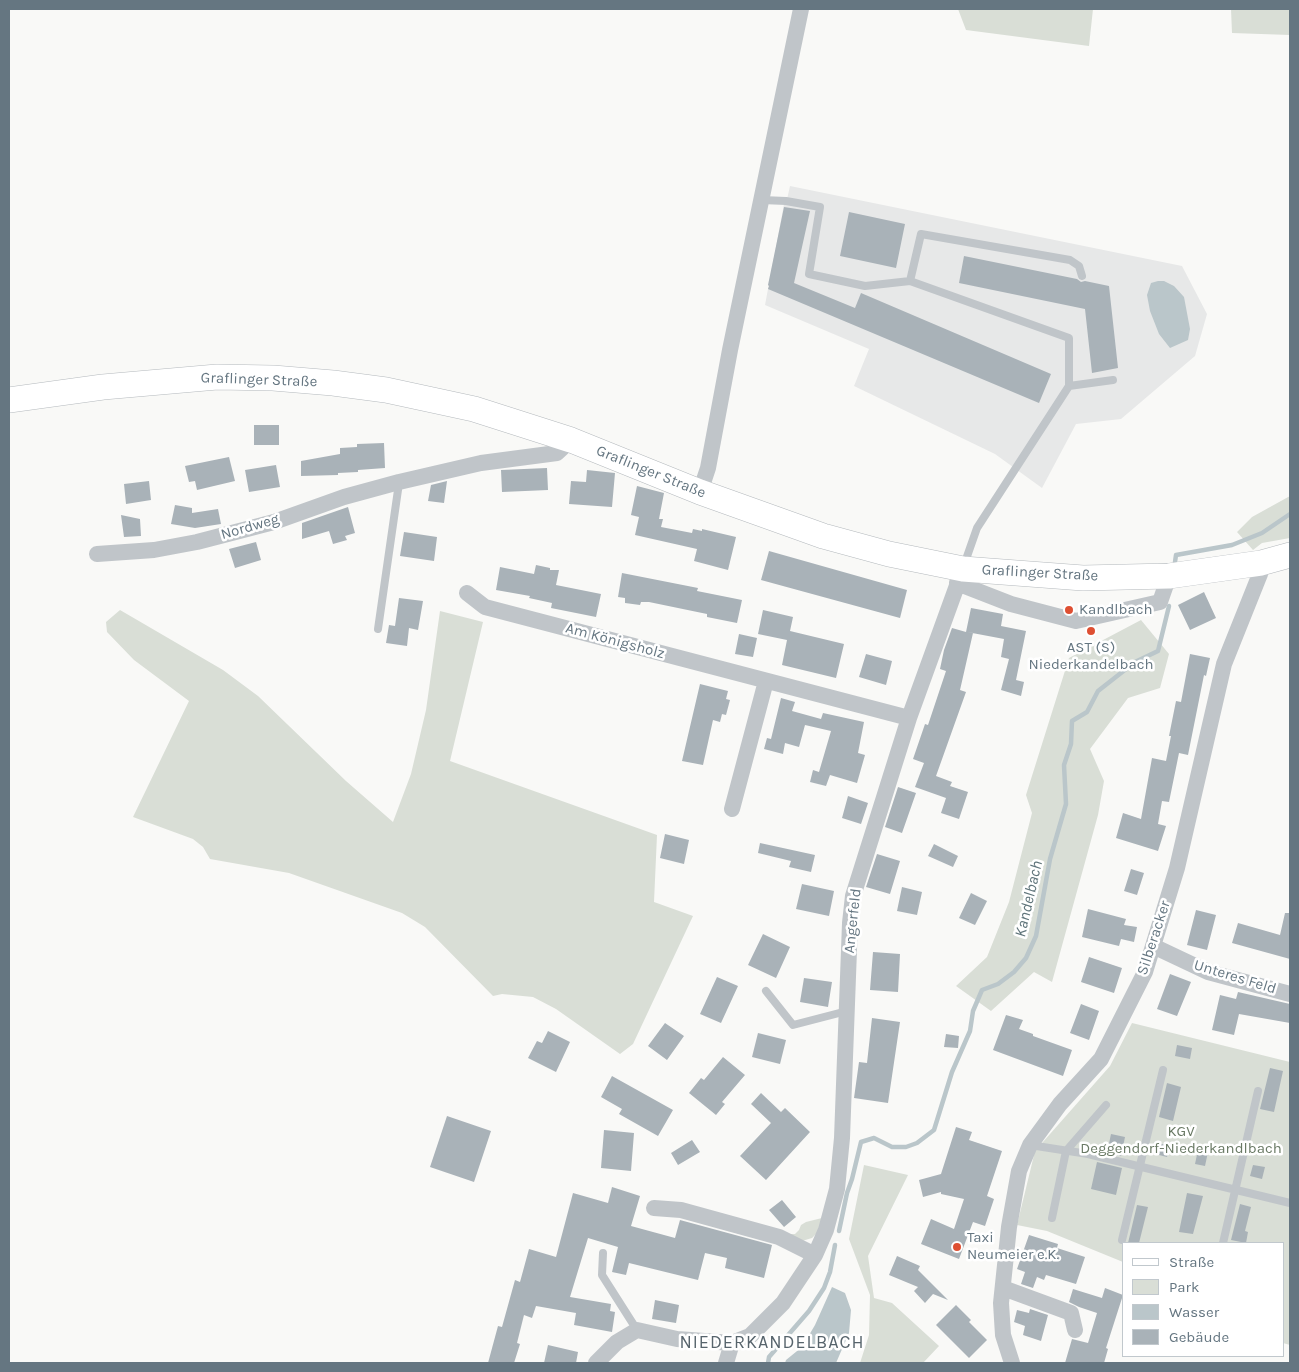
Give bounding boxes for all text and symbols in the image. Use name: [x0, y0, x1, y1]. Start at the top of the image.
street label: Graflinger Straße: [200, 369, 318, 391]
street label: Graflinger Straße: [594, 442, 708, 502]
street label: Nordweg: [219, 510, 281, 544]
street label: Graflinger Straße: [981, 561, 1099, 585]
place label: Kandlbach: [1079, 601, 1152, 619]
marker: Kandlbach: [1063, 604, 1075, 616]
street label: Am Königsholz: [563, 619, 667, 663]
marker: AST (S) Niederkandelbach: [1085, 625, 1097, 637]
place label: AST (S) Niederkandelbach: [1029, 639, 1153, 674]
water label: Kandelbach: [1011, 859, 1047, 939]
street label: Angerfeld: [841, 888, 865, 954]
street label: Silberacker: [1133, 898, 1175, 978]
street label: Unteres Feld: [1192, 956, 1278, 998]
park label: KGV Deggendorf-Niederkandlbach: [1080, 1123, 1282, 1158]
place label: Taxi Neumeier e.K.: [967, 1229, 1059, 1264]
marker: Taxi Neumeier e.K.: [951, 1241, 963, 1253]
legend: [1122, 1242, 1284, 1357]
text: Straße: [1169, 1253, 1214, 1271]
text: Park: [1169, 1278, 1199, 1296]
text: Wasser: [1169, 1303, 1219, 1321]
text: Gebäude: [1169, 1328, 1229, 1346]
district label: NIEDERKANDELBACH: [677, 1332, 867, 1354]

